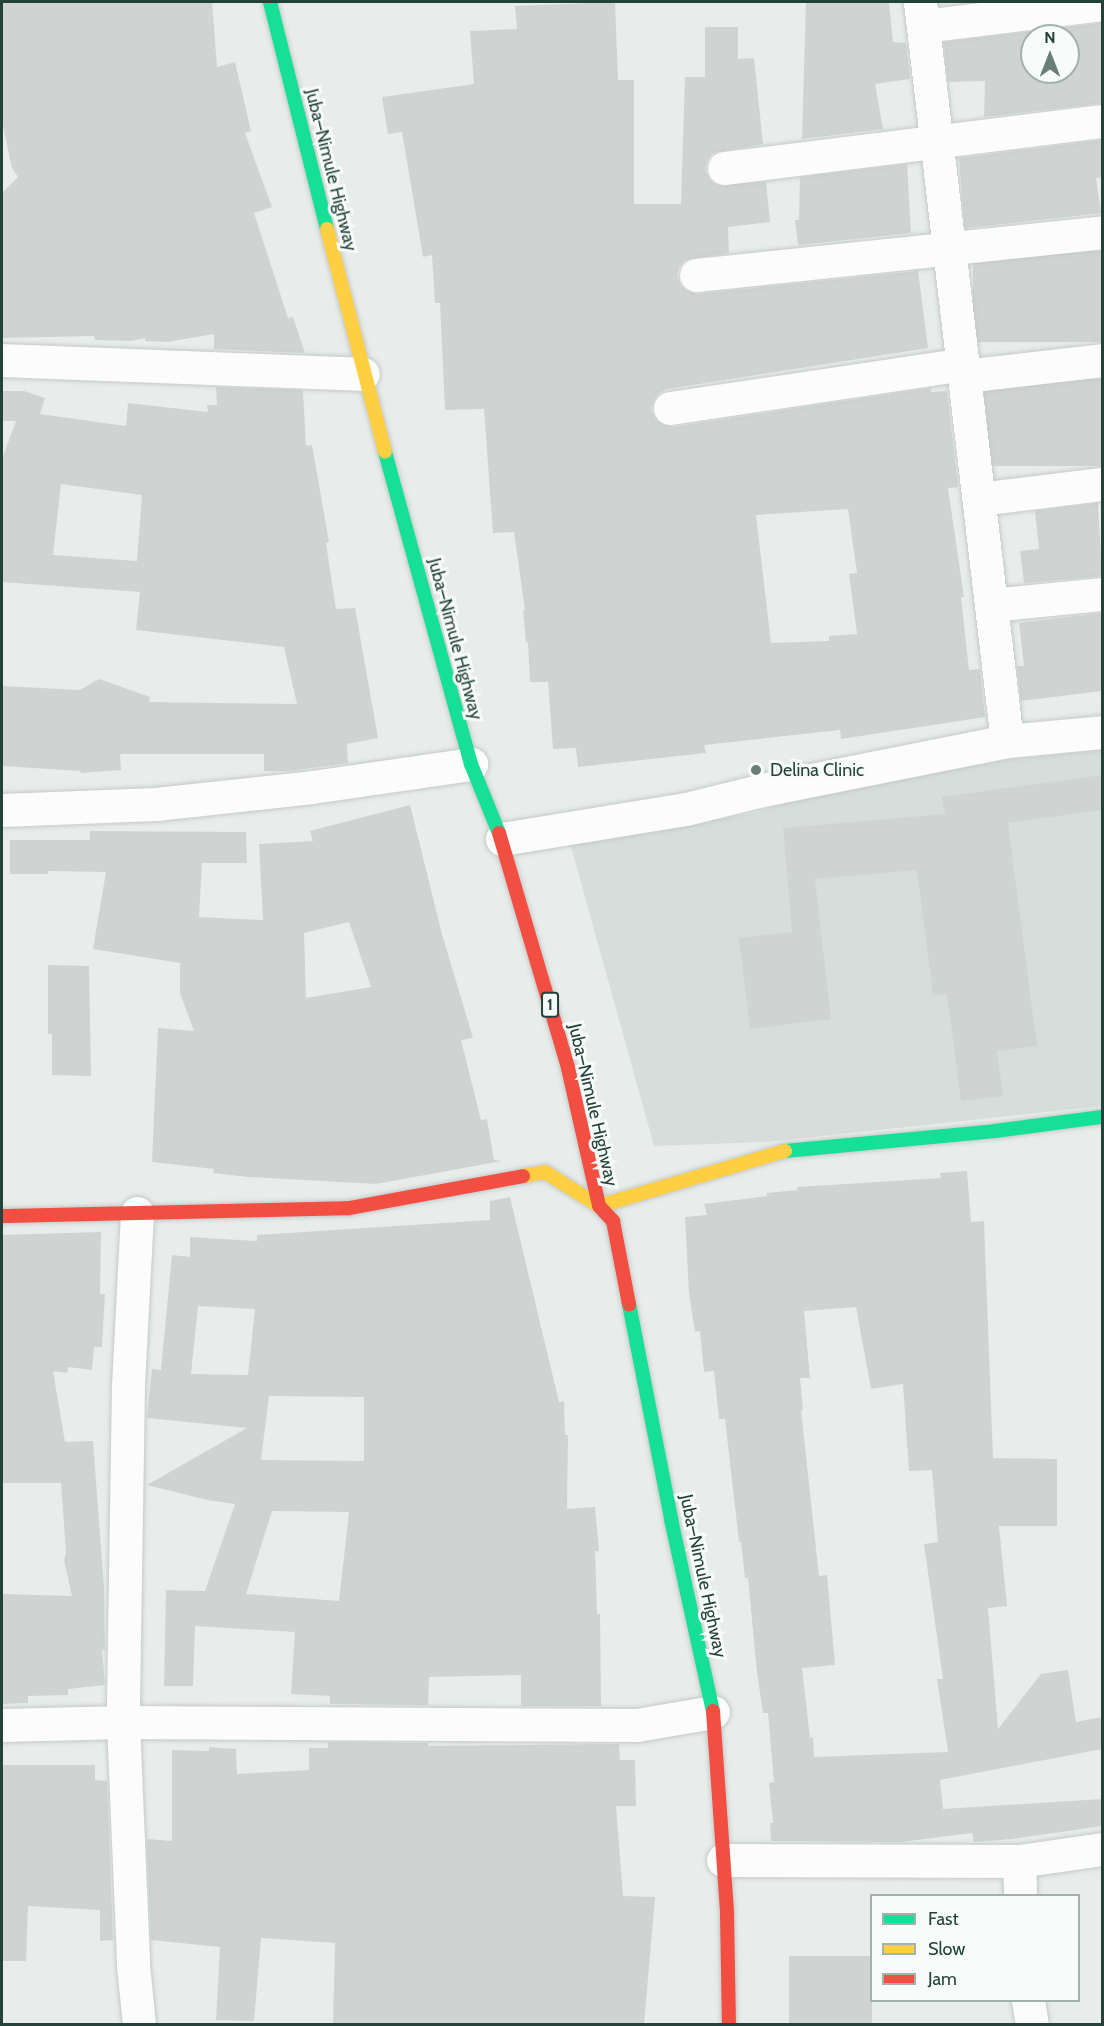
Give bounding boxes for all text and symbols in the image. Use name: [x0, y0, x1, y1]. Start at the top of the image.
north arrow: [1020, 24, 1080, 84]
text: N: [1044, 28, 1056, 47]
street label: Juba–Nimule Highway: [300, 87, 362, 253]
street label: Juba–Nimule Highway: [423, 556, 487, 722]
place label: Delina Clinic: [770, 759, 864, 781]
marker: Delina Clinic: [747, 761, 765, 779]
road number: 1: [541, 992, 559, 1018]
street label: Juba–Nimule Highway: [564, 1021, 622, 1189]
street label: Juba–Nimule Highway: [675, 1492, 731, 1660]
legend: [870, 1894, 1080, 2002]
text: Fast: [928, 1908, 959, 1930]
text: Slow: [928, 1938, 965, 1960]
text: Jam: [928, 1968, 957, 1990]

